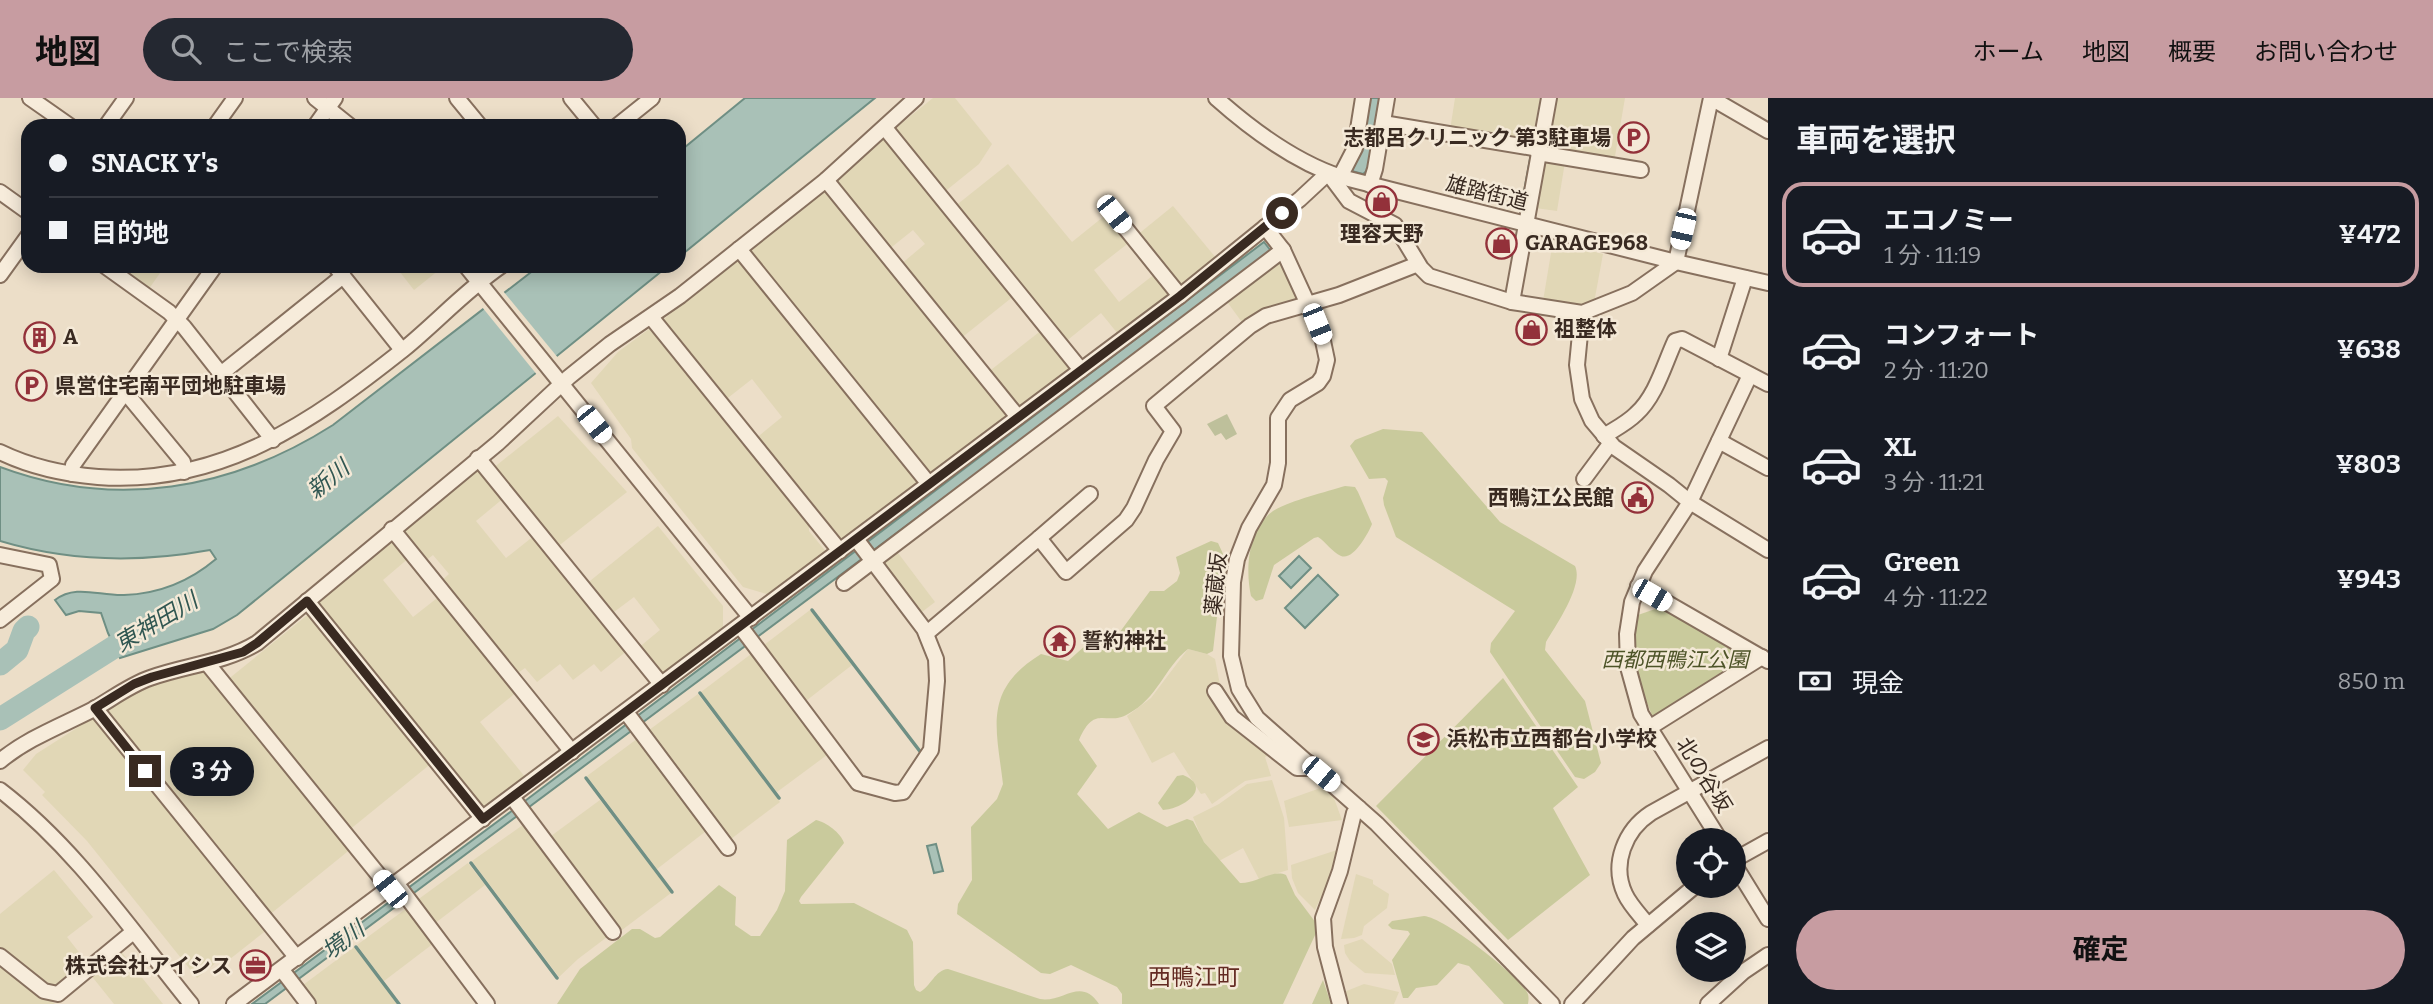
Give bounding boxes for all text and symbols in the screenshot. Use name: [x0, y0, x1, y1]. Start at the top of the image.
search box: [143, 18, 633, 81]
icon: search: [167, 30, 205, 68]
text: 地図: [35, 32, 101, 72]
text: ここで検索: [223, 37, 353, 68]
text: ホーム: [1973, 38, 2044, 66]
text: 地図: [2082, 38, 2130, 66]
text: 概要: [2168, 38, 2216, 66]
text: お問い合わせ: [2254, 38, 2398, 66]
parking icon: 志都呂クリニック 第3駐車場: [1617, 121, 1651, 155]
text: 車両を選択: [1796, 121, 1956, 159]
place label: 志都呂クリニック 第3駐車場: [1343, 125, 1611, 151]
text: SNACK Y's: [91, 148, 218, 179]
street label: 雄踏街道: [1443, 170, 1531, 216]
shop icon: 理容天野: [1365, 185, 1399, 219]
car: [1093, 191, 1136, 237]
route start: [1266, 197, 1298, 229]
icon: car: [1800, 203, 1863, 266]
text: エコノミー: [1884, 205, 2014, 236]
car: [1669, 206, 1698, 252]
text: 目的地: [91, 218, 169, 249]
text: ¥472: [2339, 219, 2401, 250]
place label: 理容天野: [1340, 221, 1424, 247]
shop icon: GARAGE968: [1485, 226, 1519, 260]
place label: GARAGE968: [1525, 230, 1648, 256]
text: 1 分 · 11:19: [1884, 241, 1981, 269]
car: [1300, 301, 1335, 347]
shop icon: 祖整体: [1514, 312, 1548, 346]
place label: 祖整体: [1554, 316, 1617, 342]
icon: car: [1800, 318, 1863, 381]
building icon: A: [23, 320, 57, 354]
text: コンフォート: [1884, 320, 2039, 351]
place label: A: [63, 324, 78, 350]
text: ¥638: [2337, 334, 2401, 365]
text: 2 分 · 11:20: [1884, 356, 1989, 384]
parking icon: 県営住宅南平団地駐車場: [15, 369, 49, 403]
place label: 県営住宅南平団地駐車場: [55, 373, 286, 399]
car: [573, 401, 616, 447]
text: XL: [1884, 432, 1916, 463]
icon: car: [1800, 433, 1863, 496]
text: ¥803: [2336, 449, 2401, 480]
water label: 新川: [301, 452, 357, 504]
text: 3 分 · 11:21: [1884, 468, 1984, 496]
public building icon: 西鴨江公民館: [1620, 481, 1654, 515]
place label: 西鴨江公民館: [1488, 485, 1614, 511]
text: Green: [1884, 547, 1960, 578]
icon: car: [1800, 548, 1863, 611]
street label: 薬蔵坂: [1200, 551, 1232, 617]
text: ¥943: [2337, 564, 2401, 595]
car: [1629, 575, 1676, 615]
text: 4 分 · 11:22: [1884, 583, 1988, 611]
water label: 東神田川: [109, 585, 205, 658]
temple icon: 誓約神社: [1042, 624, 1076, 658]
place label: 誓約神社: [1082, 628, 1166, 654]
park label: 西都西鴨江公園: [1602, 647, 1751, 673]
icon: cash: [1796, 662, 1834, 700]
text: 850 m: [2338, 667, 2405, 695]
text: 現金: [1852, 668, 1904, 699]
school or university icon: 浜松市立西都台小学校: [1407, 722, 1441, 756]
place label: 浜松市立西都台小学校: [1447, 726, 1657, 752]
street label: 北の谷坂: [1671, 732, 1737, 818]
callout: 3 分: [170, 746, 254, 796]
car: [1299, 752, 1344, 796]
route end: [129, 755, 161, 787]
text: 3 分: [192, 757, 232, 785]
map controls: [1676, 828, 1746, 982]
button: locate: [1676, 828, 1746, 898]
car: [369, 866, 412, 912]
button: 確定: [1796, 910, 2405, 990]
button: layers: [1676, 912, 1746, 982]
water label: 境川: [316, 913, 372, 965]
office icon: 株式会社アイシス: [238, 949, 272, 983]
place label: 株式会社アイシス: [65, 953, 232, 979]
district label: 西鴨江町: [1148, 963, 1240, 991]

